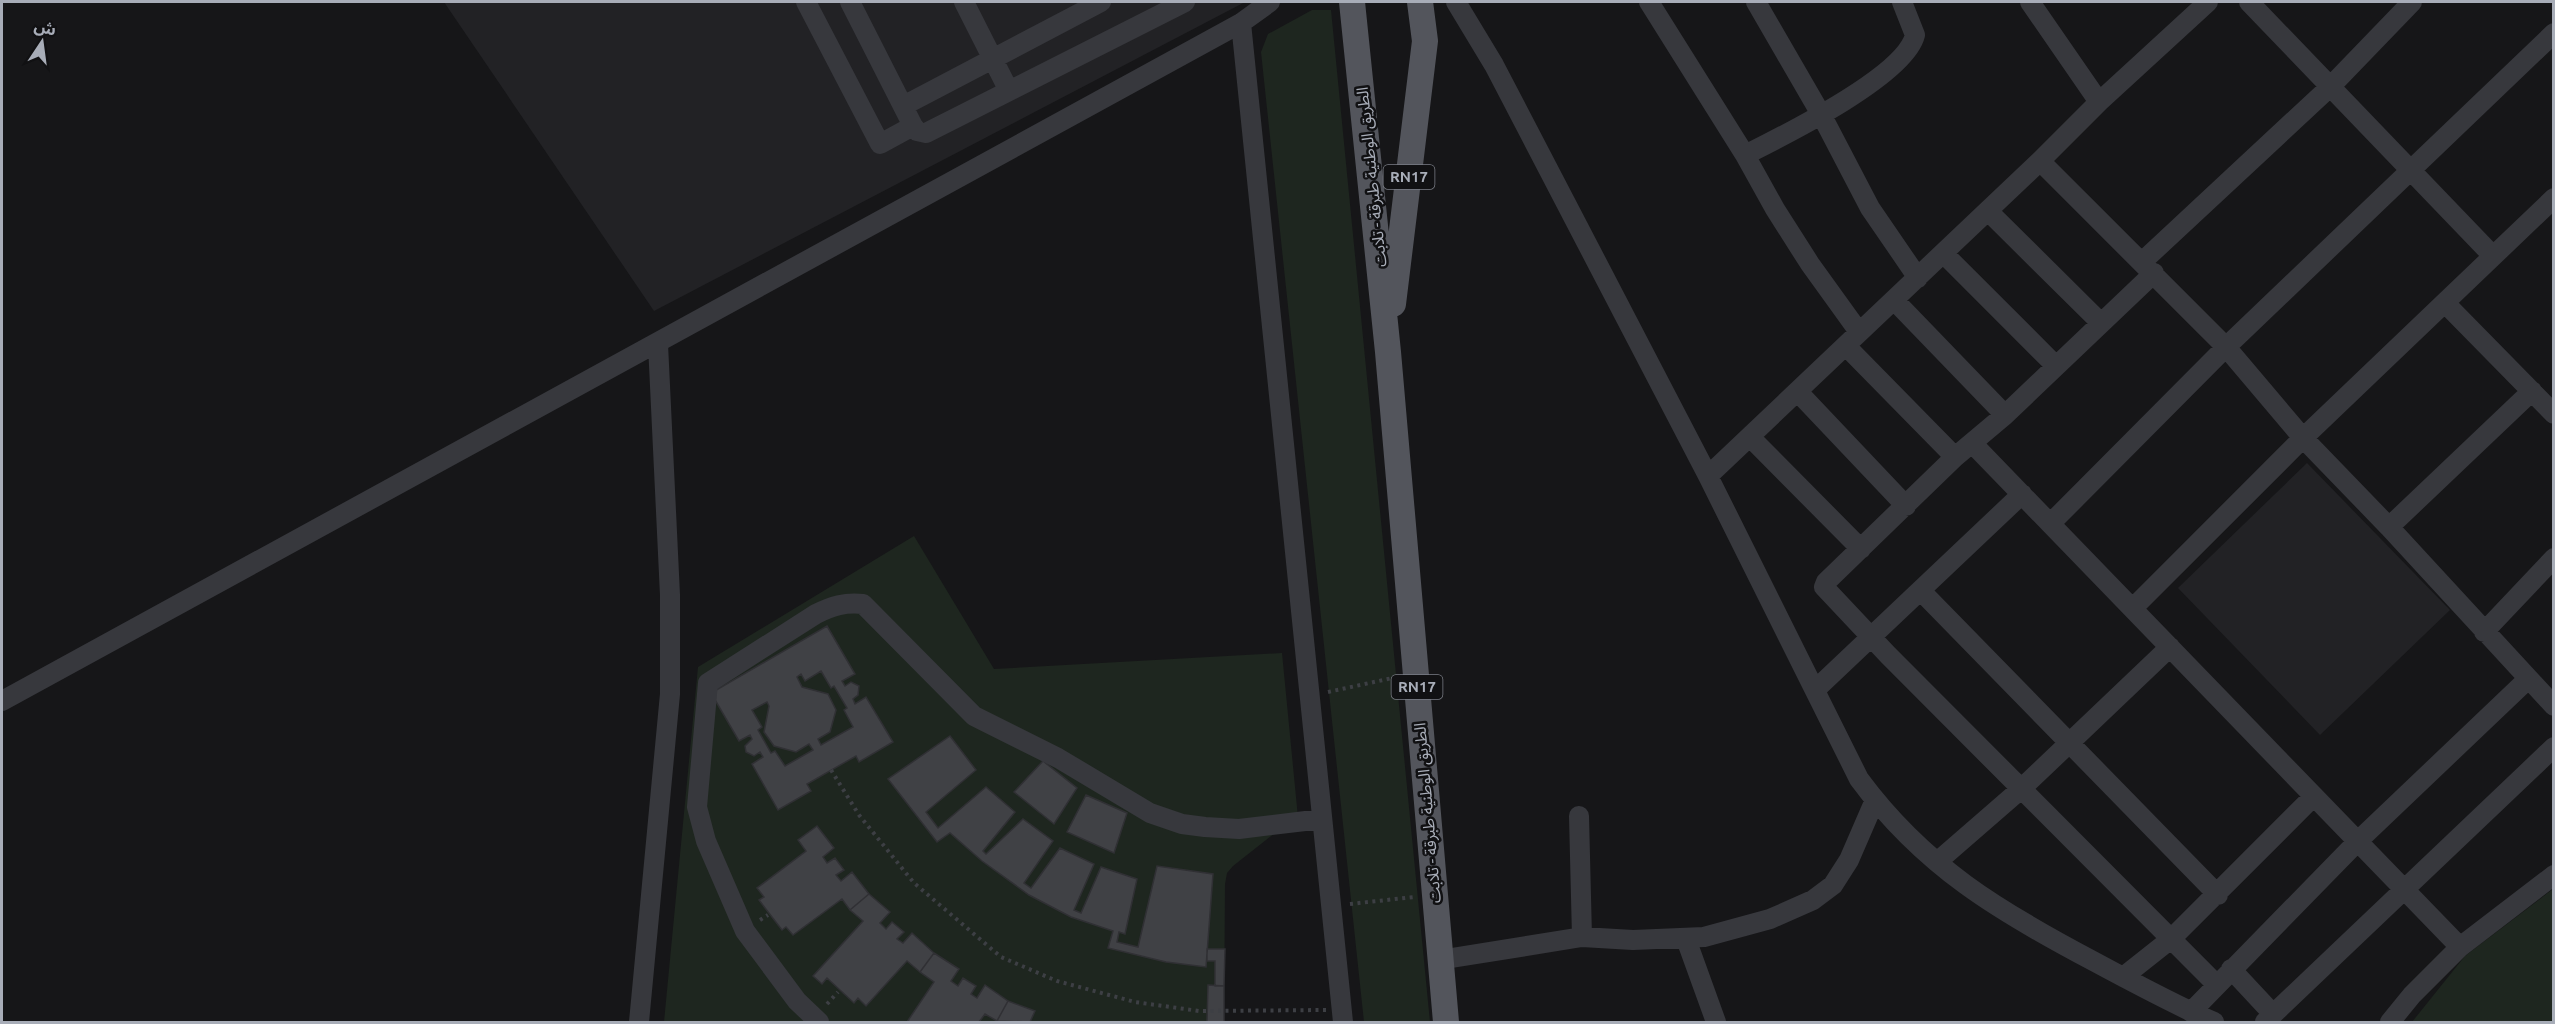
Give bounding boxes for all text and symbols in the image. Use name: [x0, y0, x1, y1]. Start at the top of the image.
north arrow: [12, 12, 72, 72]
text: ش: [32, 16, 58, 40]
street label: الطريق الوطنية طبرقة - تلابت: [1353, 86, 1391, 268]
road number: RN17: [1384, 165, 1434, 189]
road number: RN17: [1392, 675, 1442, 699]
street label: الطريق الوطنية طبرقة - تلابت: [1410, 722, 1446, 904]

